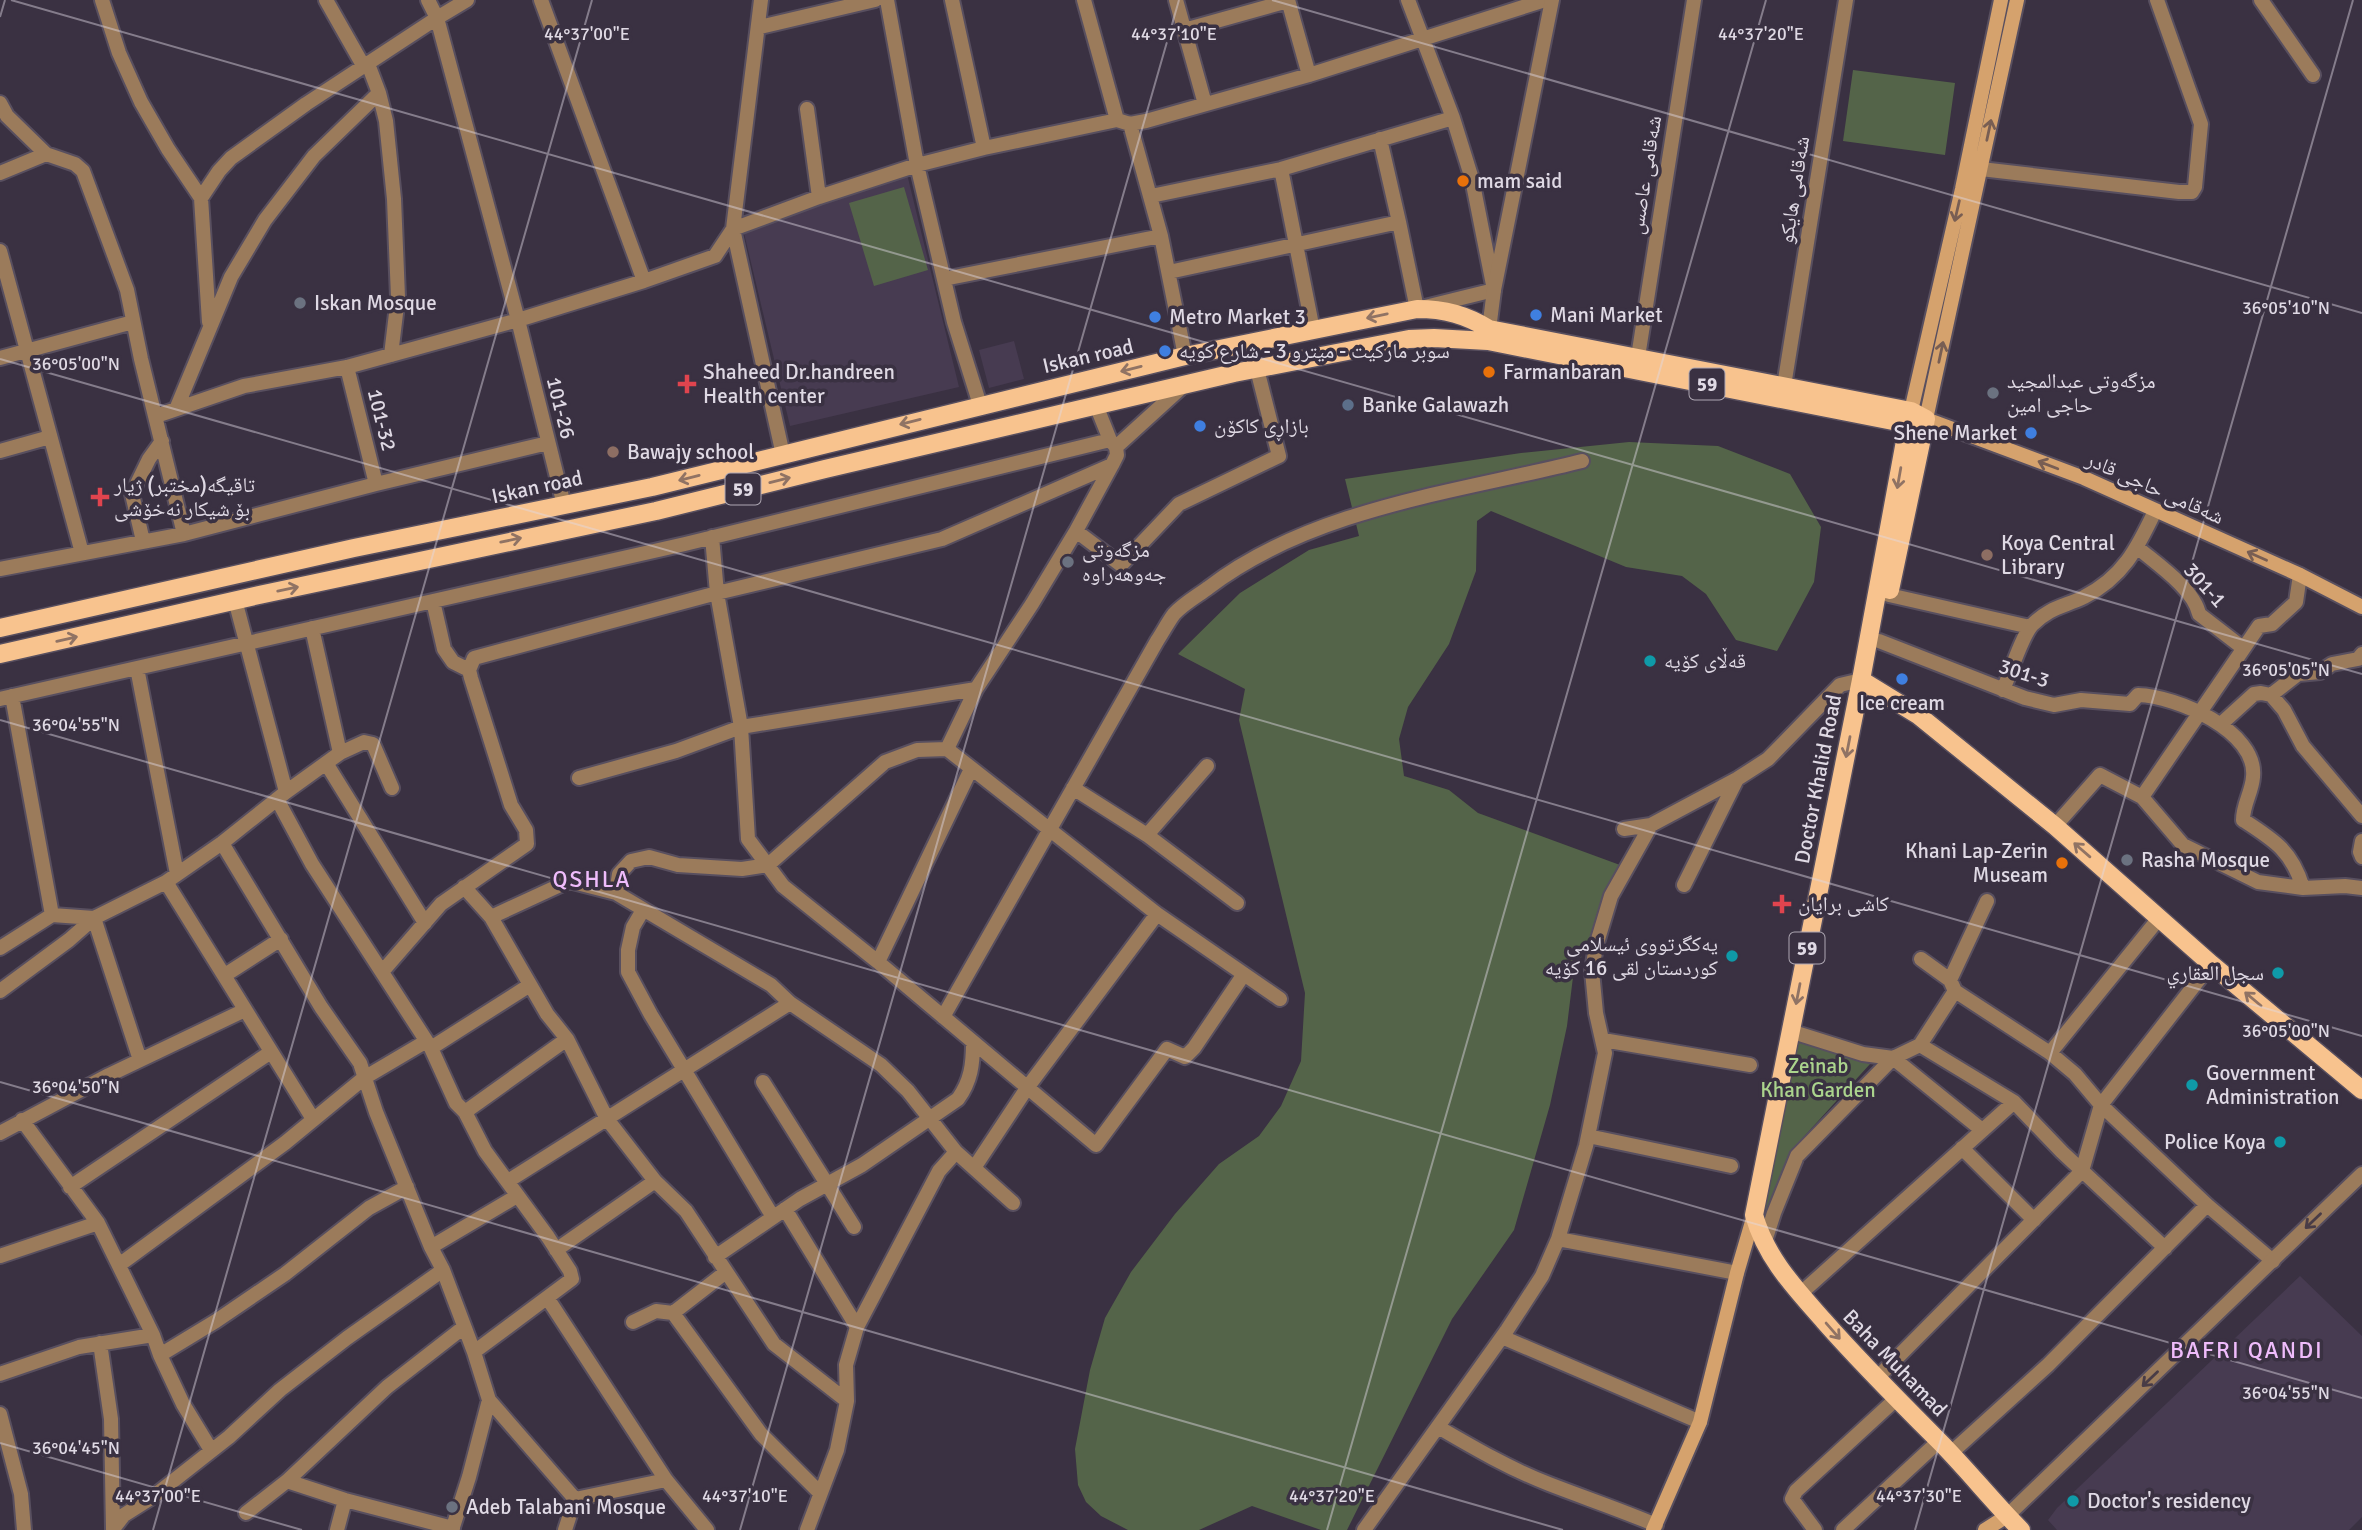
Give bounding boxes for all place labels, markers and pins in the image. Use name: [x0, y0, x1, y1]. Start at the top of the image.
place label: mam said: [1477, 168, 1562, 194]
marker: mam said: [1455, 173, 1471, 189]
place label: Iskan Mosque: [314, 290, 437, 316]
marker: Iskan Mosque: [292, 295, 308, 311]
place label: Mani Market: [1550, 302, 1663, 328]
place label: Metro Market 3: [1169, 304, 1306, 330]
marker: Mani Market: [1528, 307, 1544, 323]
marker: Metro Market 3: [1147, 309, 1163, 325]
place label: سوبر ماركيت - ميترو 3 - شارع كويه: [1179, 338, 1450, 364]
marker: سوبر ماركيت - ميترو 3 - شارع كويه: [1157, 343, 1173, 359]
place label: Shaheed Dr.handreen Health center: [703, 359, 895, 409]
place label: Farmanbaran: [1503, 359, 1622, 385]
marker: Farmanbaran: [1481, 364, 1497, 380]
place label: مزگه‌وتی عبدالمجید حاجی امین: [2007, 368, 2156, 418]
marker: Shaheed Dr.handreen Health center: [677, 374, 697, 394]
marker: مزگه‌وتی عبدالمجید حاجی امین: [1985, 385, 2001, 401]
place label: Banke Galawazh: [1362, 392, 1509, 418]
marker: Banke Galawazh: [1340, 397, 1356, 413]
place label: بازاڕی کاکۆن: [1214, 413, 1309, 442]
marker: بازاڕی کاکۆن: [1192, 418, 1208, 434]
place label: Shene Market: [1893, 420, 2017, 446]
marker: Shene Market: [2023, 425, 2039, 441]
place label: Bawajy school: [627, 439, 754, 465]
marker: Bawajy school: [605, 444, 621, 460]
place label: تاقیگە(مختبر) ژیار بۆ شیکار نەخۆشی: [113, 472, 255, 522]
marker: تاقیگە(مختبر) ژیار بۆ شیکار نەخۆشی: [92, 489, 108, 505]
place label: Koya Central Library: [2001, 530, 2115, 580]
place label: مزگه‌وتی جه‌وهه‌راوه: [1082, 537, 1166, 587]
marker: Koya Central Library: [1979, 547, 1995, 563]
marker: مزگه‌وتی جه‌وهه‌راوه: [1060, 554, 1076, 570]
place label: قەڵای کۆیە: [1664, 647, 1746, 674]
marker: قەڵای کۆیە: [1642, 653, 1658, 669]
marker: Ice cream: [1894, 671, 1910, 687]
place label: Ice cream: [1859, 690, 1945, 716]
place label: Khani Lap-Zerin Museam: [1905, 838, 2048, 888]
place label: Rasha Mosque: [2141, 847, 2270, 873]
marker: Rasha Mosque: [2119, 852, 2135, 868]
marker: Khani Lap-Zerin Museam: [2054, 855, 2070, 871]
place label: كاشی برایان: [1798, 891, 1889, 917]
marker: كاشی برایان: [1772, 894, 1792, 914]
place label: يه‌كگرتووی ئیسلامی كوردستان لقی 16 كۆیه‌: [1545, 931, 1718, 981]
marker: يه‌كگرتووی ئیسلامی كوردستان لقی 16 كۆیه‌: [1724, 948, 1740, 964]
place label: سجل العقاري: [2166, 960, 2264, 989]
marker: سجل العقاري: [2270, 965, 2286, 981]
place label: Government Administration: [2206, 1060, 2340, 1110]
marker: Government Administration: [2184, 1077, 2200, 1093]
place label: Police Koya: [2164, 1129, 2266, 1155]
marker: Police Koya: [2272, 1134, 2288, 1150]
place label: Doctor's residency: [2087, 1488, 2251, 1514]
marker: Doctor's residency: [2065, 1493, 2081, 1509]
place label: Adeb Talabani Mosque: [466, 1494, 666, 1520]
marker: Adeb Talabani Mosque: [444, 1499, 460, 1515]

